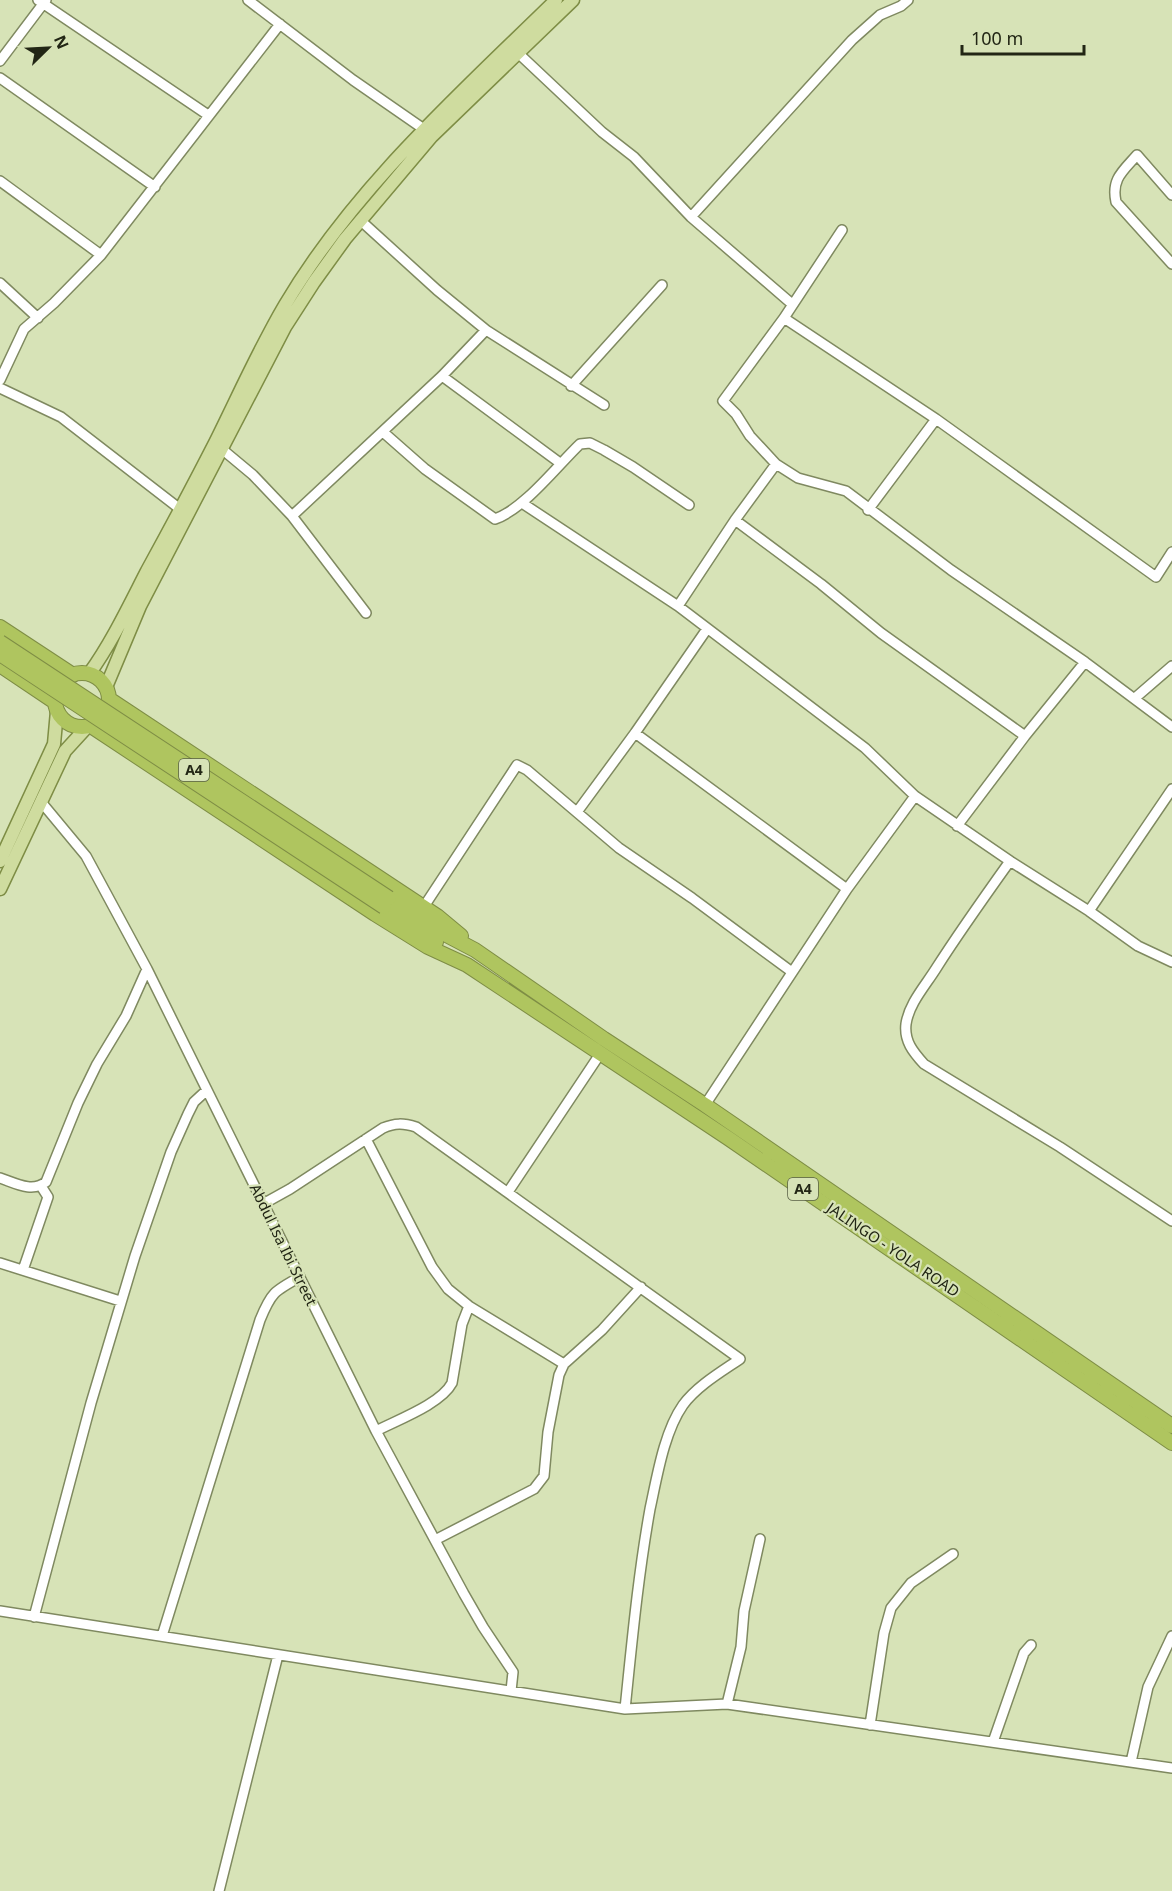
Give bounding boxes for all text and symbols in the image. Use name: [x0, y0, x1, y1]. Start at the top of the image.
north arrow: [18, 18, 78, 78]
scale bar: [962, 18, 1084, 56]
text: 100 m: [971, 26, 1023, 50]
text: N: [49, 31, 74, 52]
road number: A4: [179, 759, 209, 781]
road number: A4: [788, 1178, 818, 1200]
street label: Abdul Isa Ibi Street: [246, 1180, 322, 1310]
street label: JALINGO - YOLA ROAD: [822, 1196, 964, 1301]

